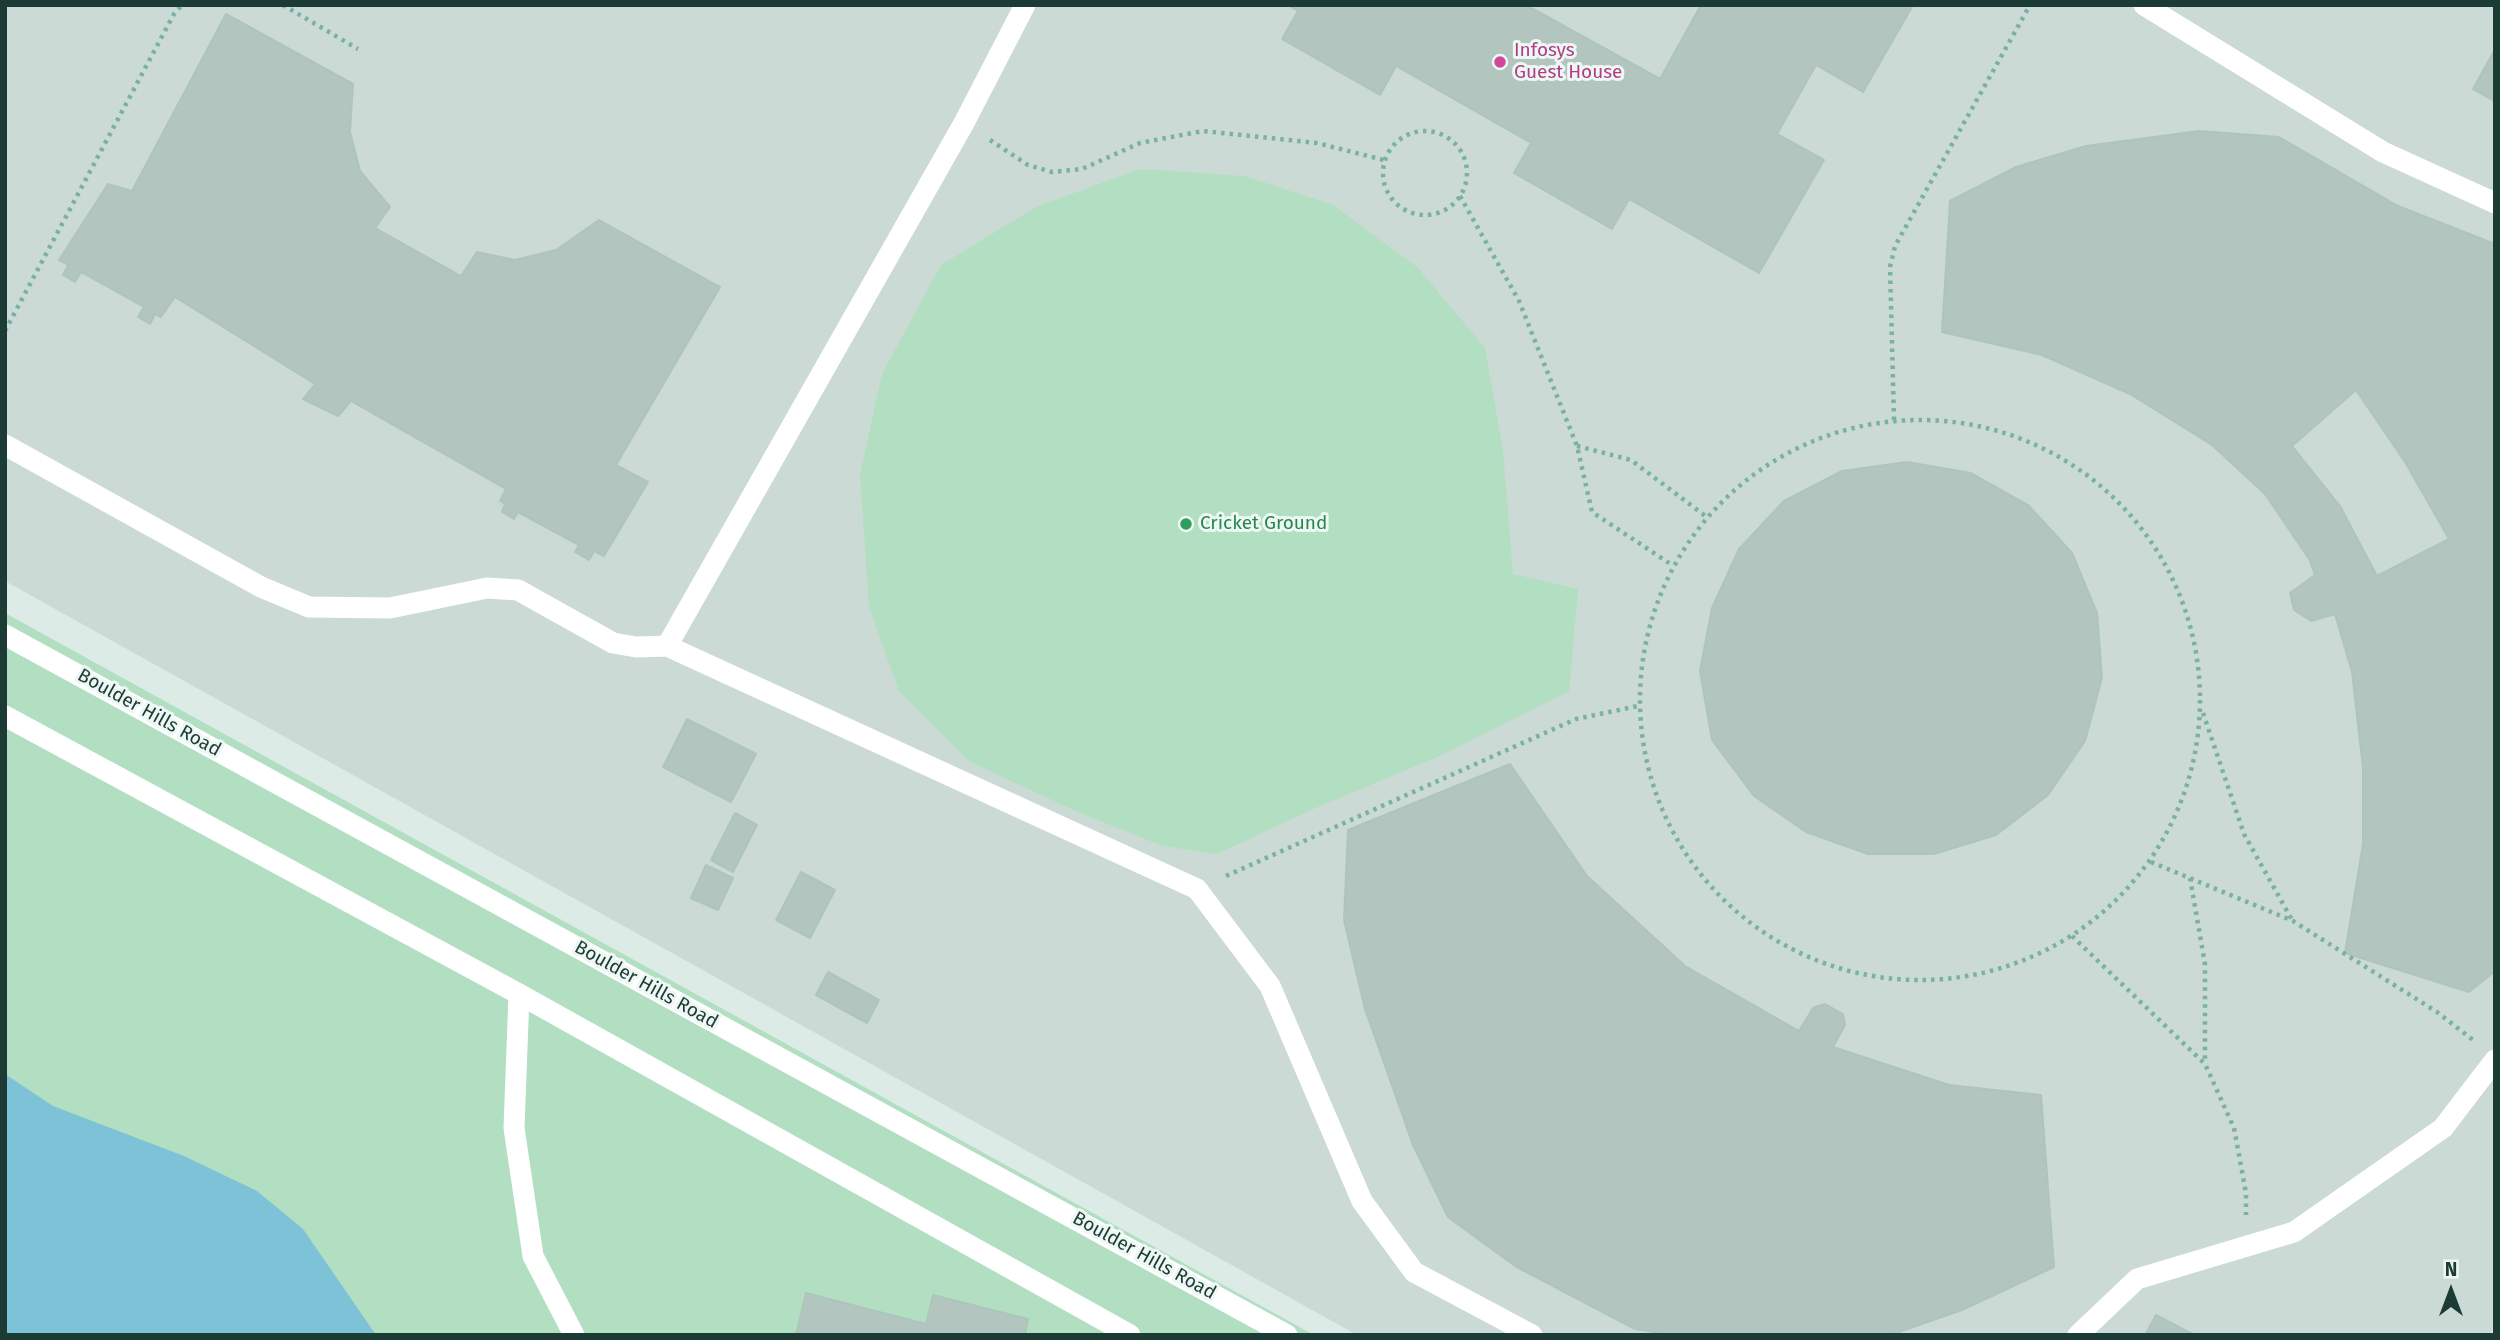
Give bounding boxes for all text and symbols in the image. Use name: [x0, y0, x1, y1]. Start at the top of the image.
place label: Infosys Guest House: [1514, 40, 1622, 84]
marker: Infosys Guest House: [1492, 54, 1508, 70]
place label: Cricket Ground: [1200, 513, 1327, 535]
marker: Cricket Ground: [1178, 516, 1194, 532]
street label: Boulder Hills Road: [73, 664, 225, 762]
street label: Boulder Hills Road: [570, 936, 722, 1034]
street label: Boulder Hills Road: [1068, 1207, 1220, 1305]
north arrow: [2416, 1256, 2486, 1326]
text: N: [2445, 1258, 2457, 1281]

